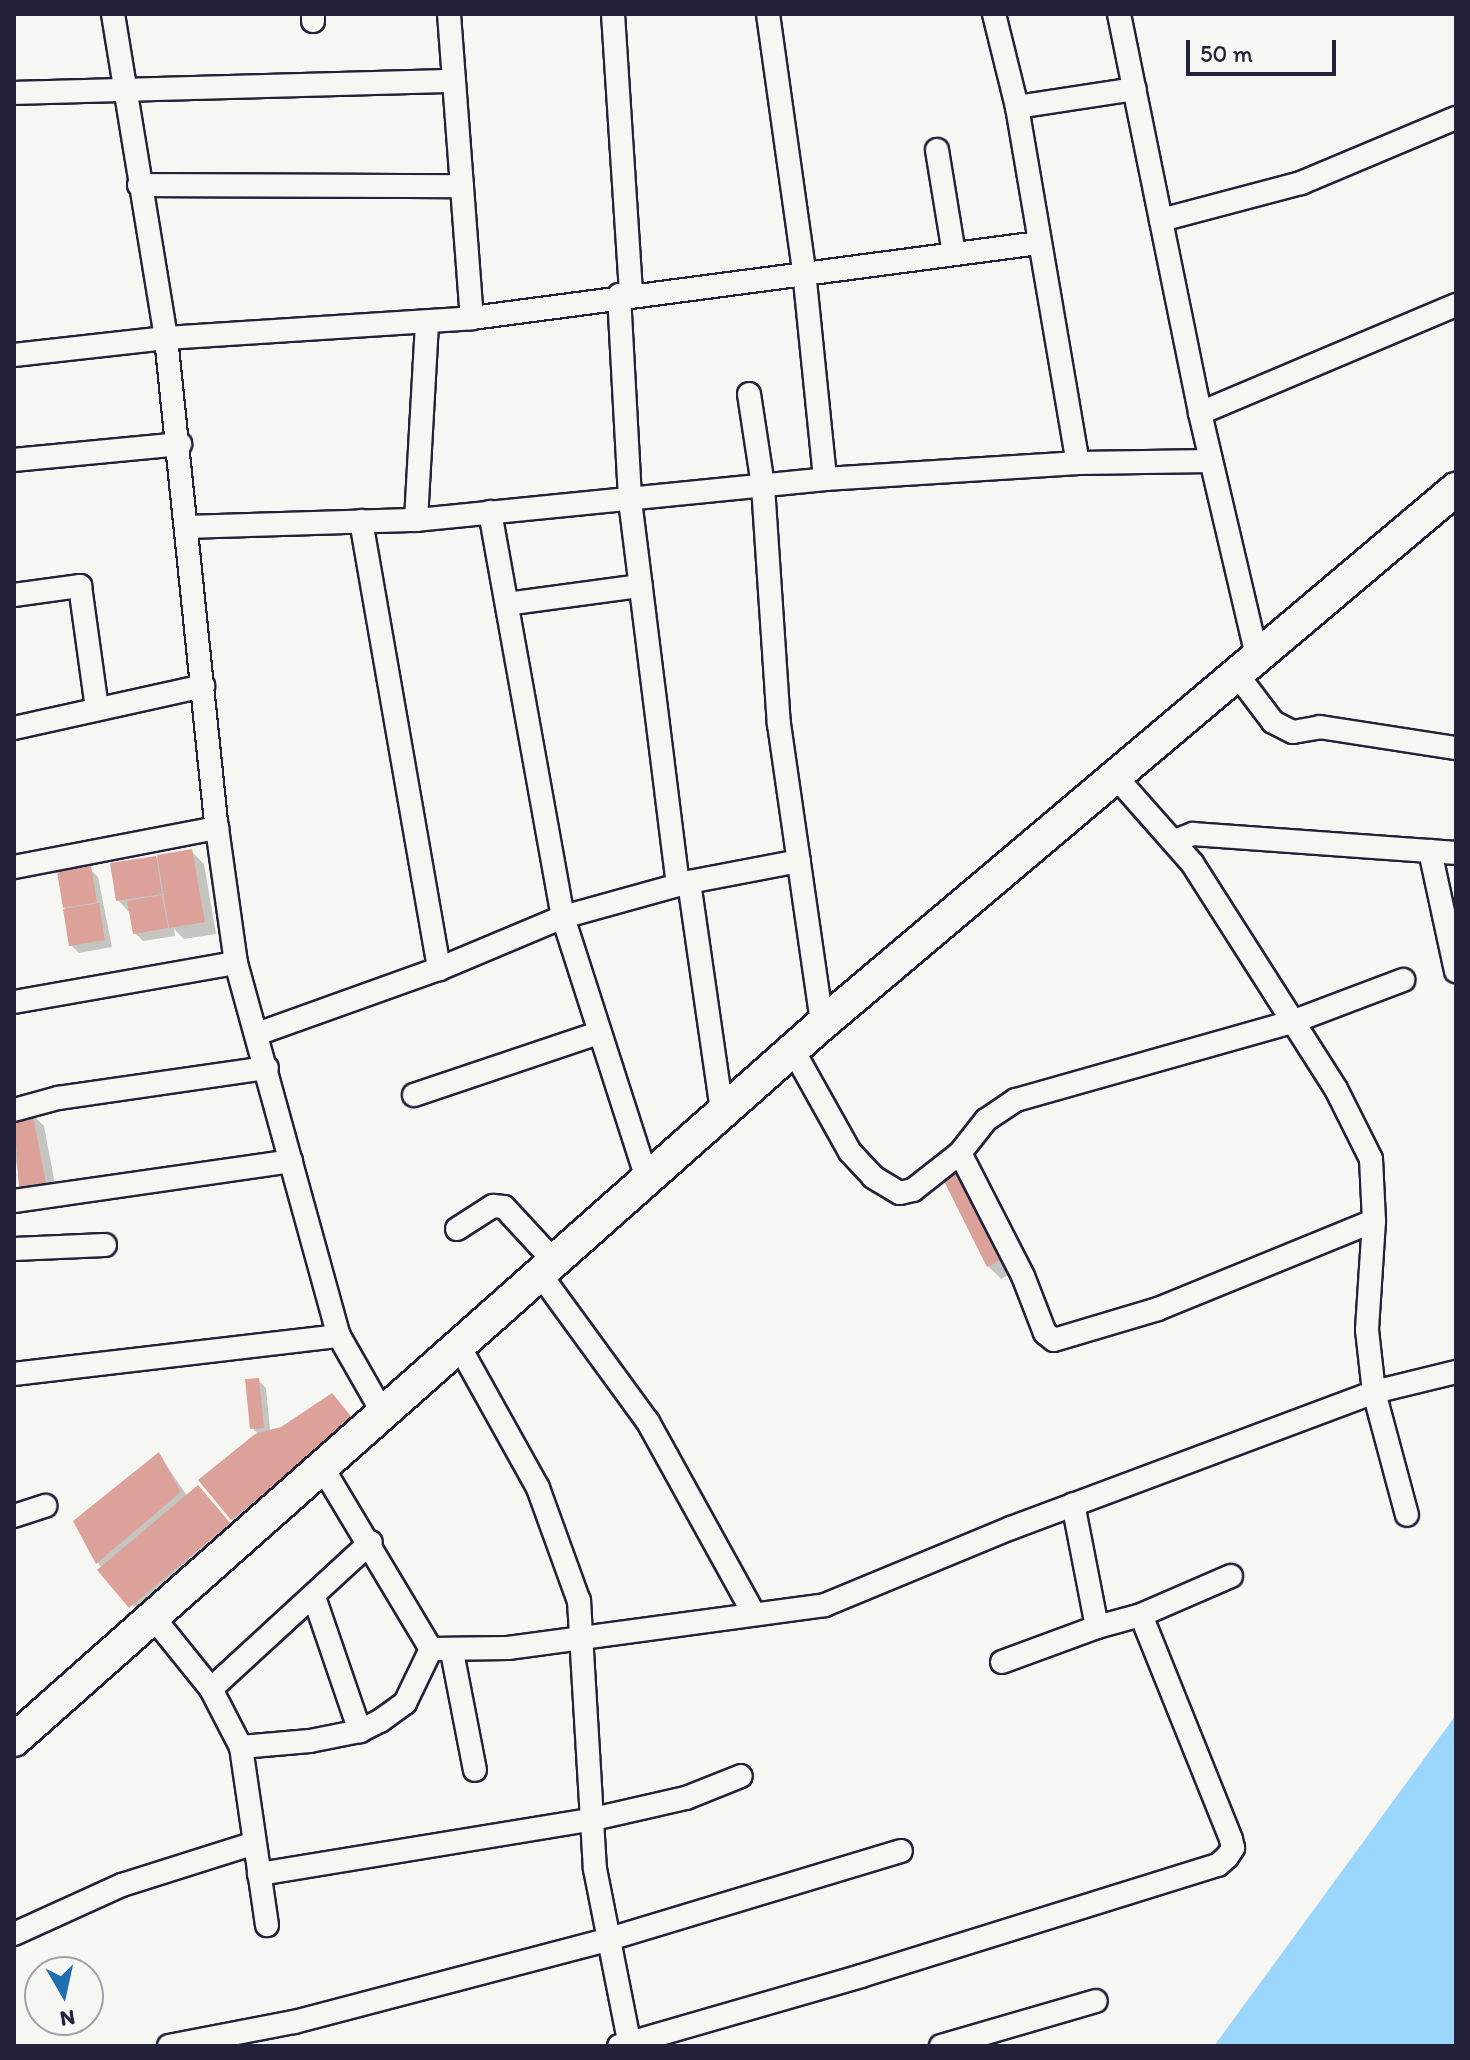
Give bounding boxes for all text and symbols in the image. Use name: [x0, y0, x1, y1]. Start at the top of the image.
scale bar: [1190, 24, 1340, 74]
text: 50 m: [1200, 39, 1253, 68]
north arrow: [24, 1956, 104, 2036]
text: N: [58, 2004, 77, 2033]

